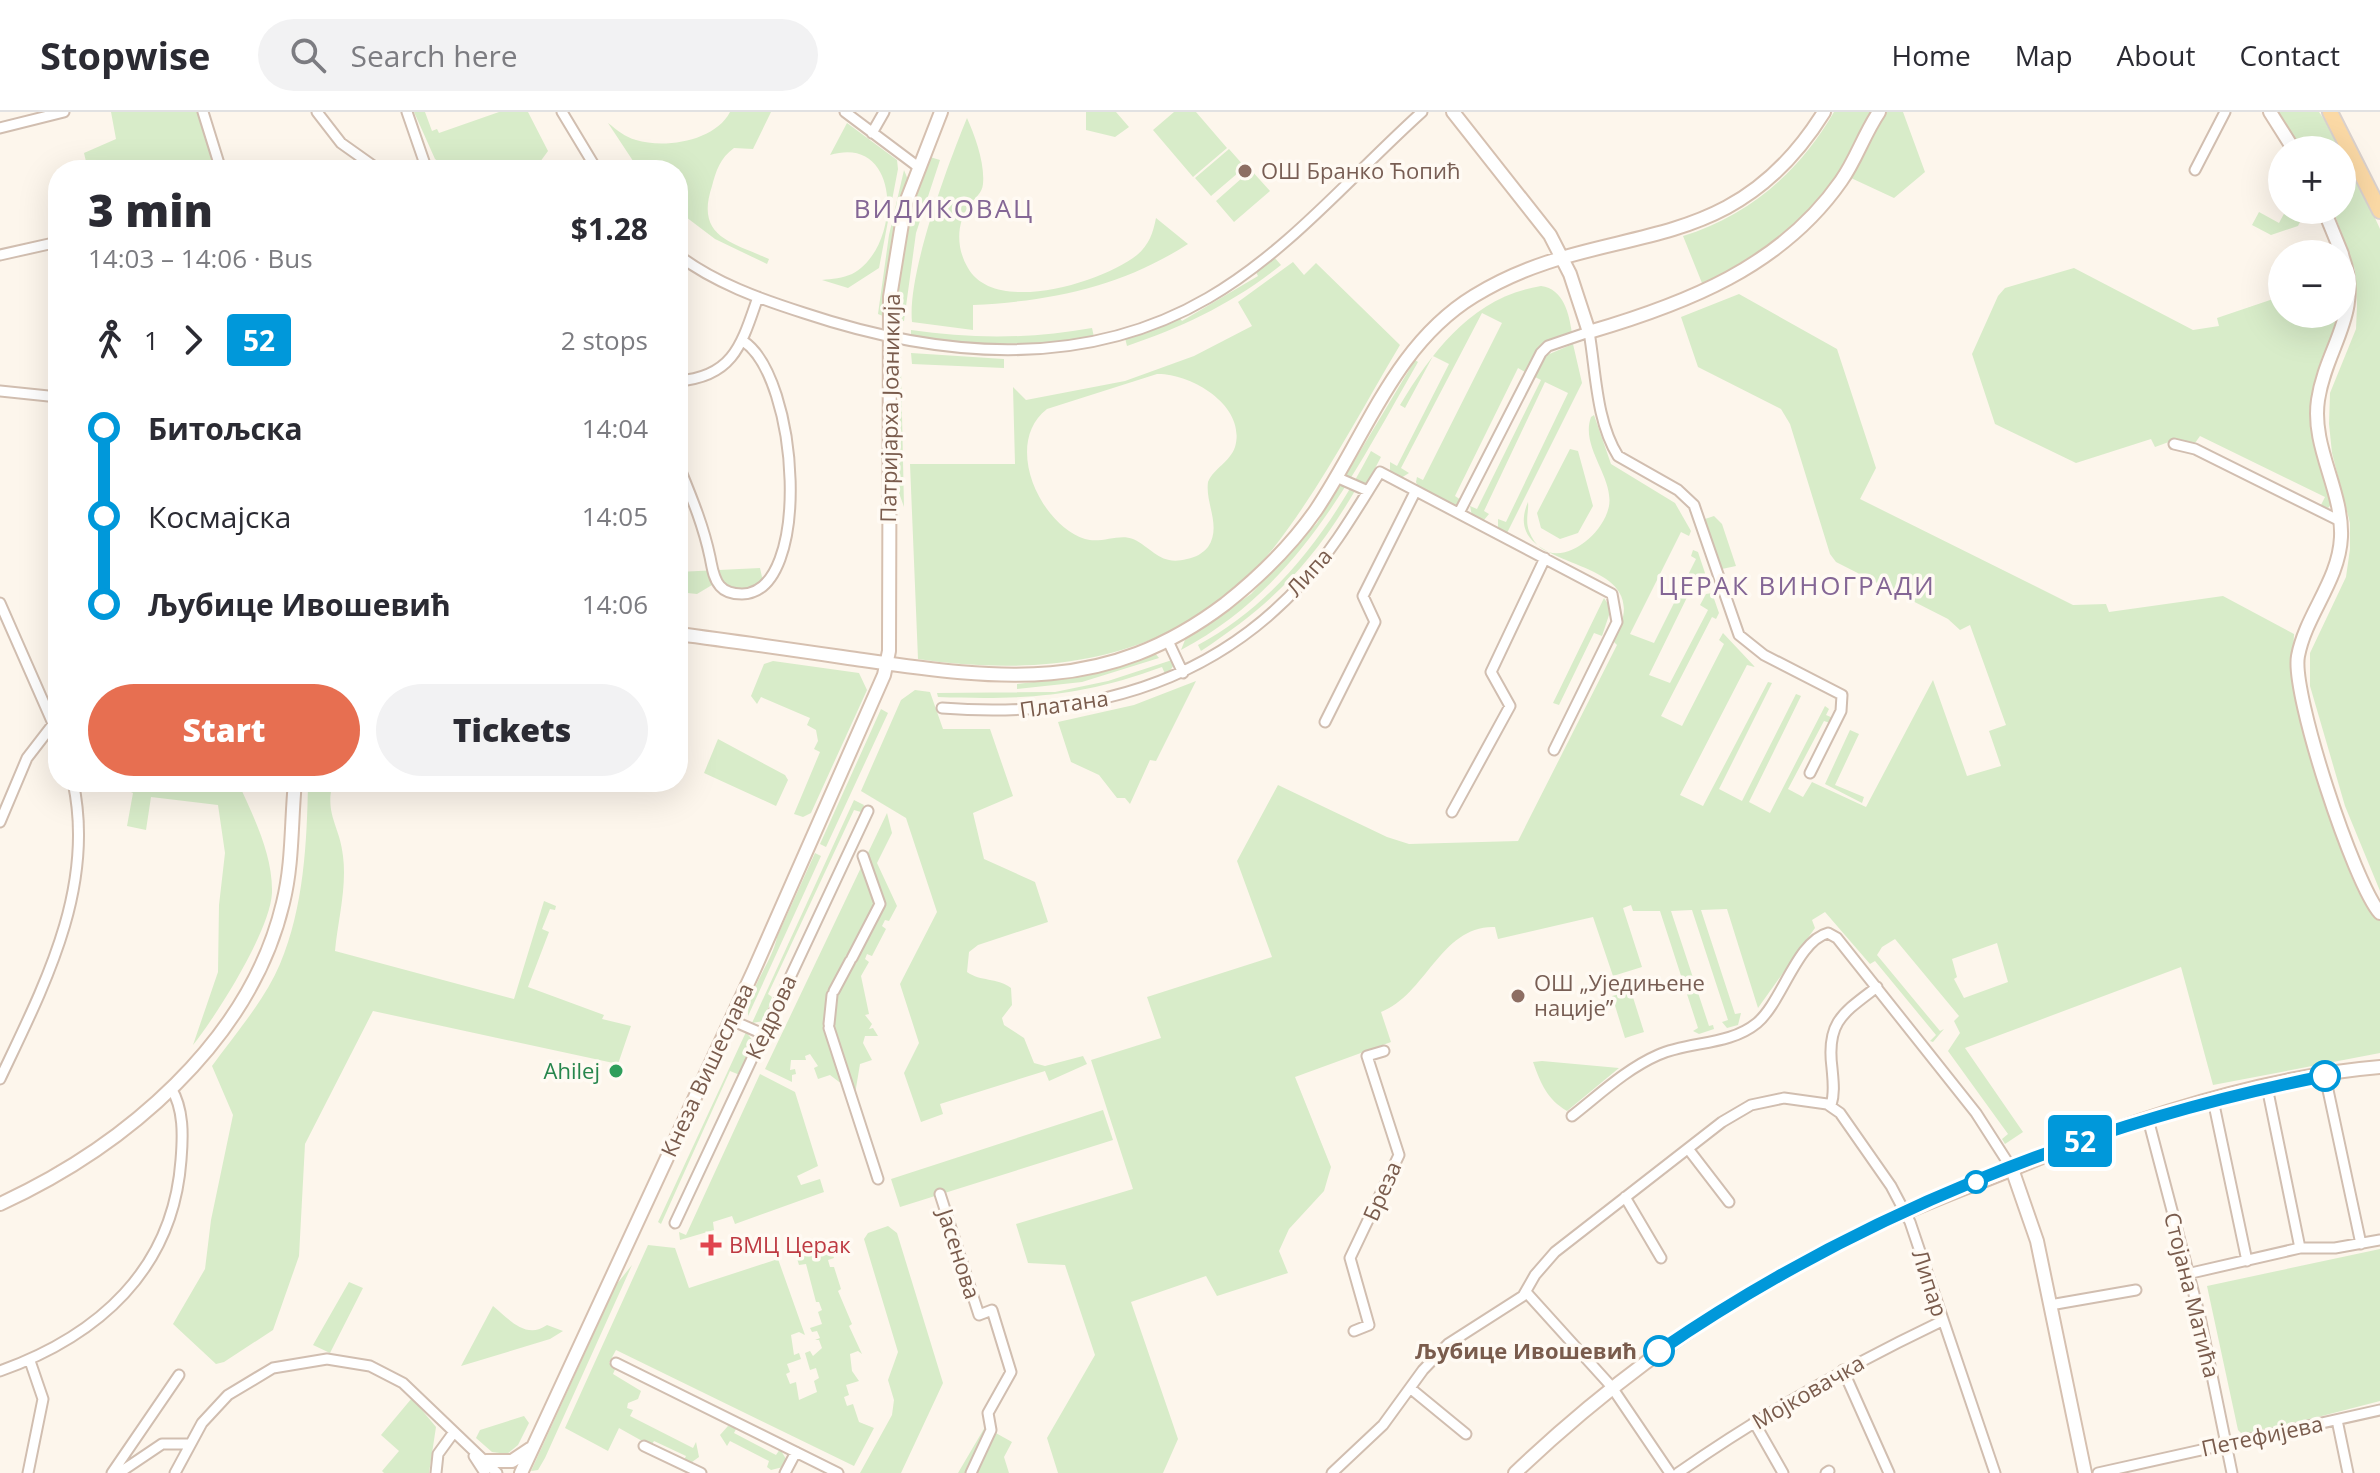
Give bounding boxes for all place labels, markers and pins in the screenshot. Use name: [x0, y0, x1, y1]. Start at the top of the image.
place label: ОШ Бранко Ћопић: [1261, 155, 1460, 185]
marker: ОШ Бранко Ћопић: [1236, 162, 1254, 180]
place label: ОШ „Уједињене нације”: [1534, 967, 1705, 1022]
marker: ОШ „Уједињене нације”: [1509, 987, 1527, 1005]
place label: Ahilej: [544, 1055, 600, 1085]
unlabelled marker: [2310, 1061, 2340, 1091]
marker: Ahilej: [607, 1062, 625, 1080]
unlabelled marker: [1965, 1171, 1987, 1193]
place label: ВМЦ Церак: [729, 1229, 851, 1259]
marker: ВМЦ Церак: [700, 1234, 722, 1256]
place label: Љубице Ивошевић: [1415, 1335, 1637, 1365]
marker: Љубице Ивошевић: [1644, 1336, 1674, 1366]

